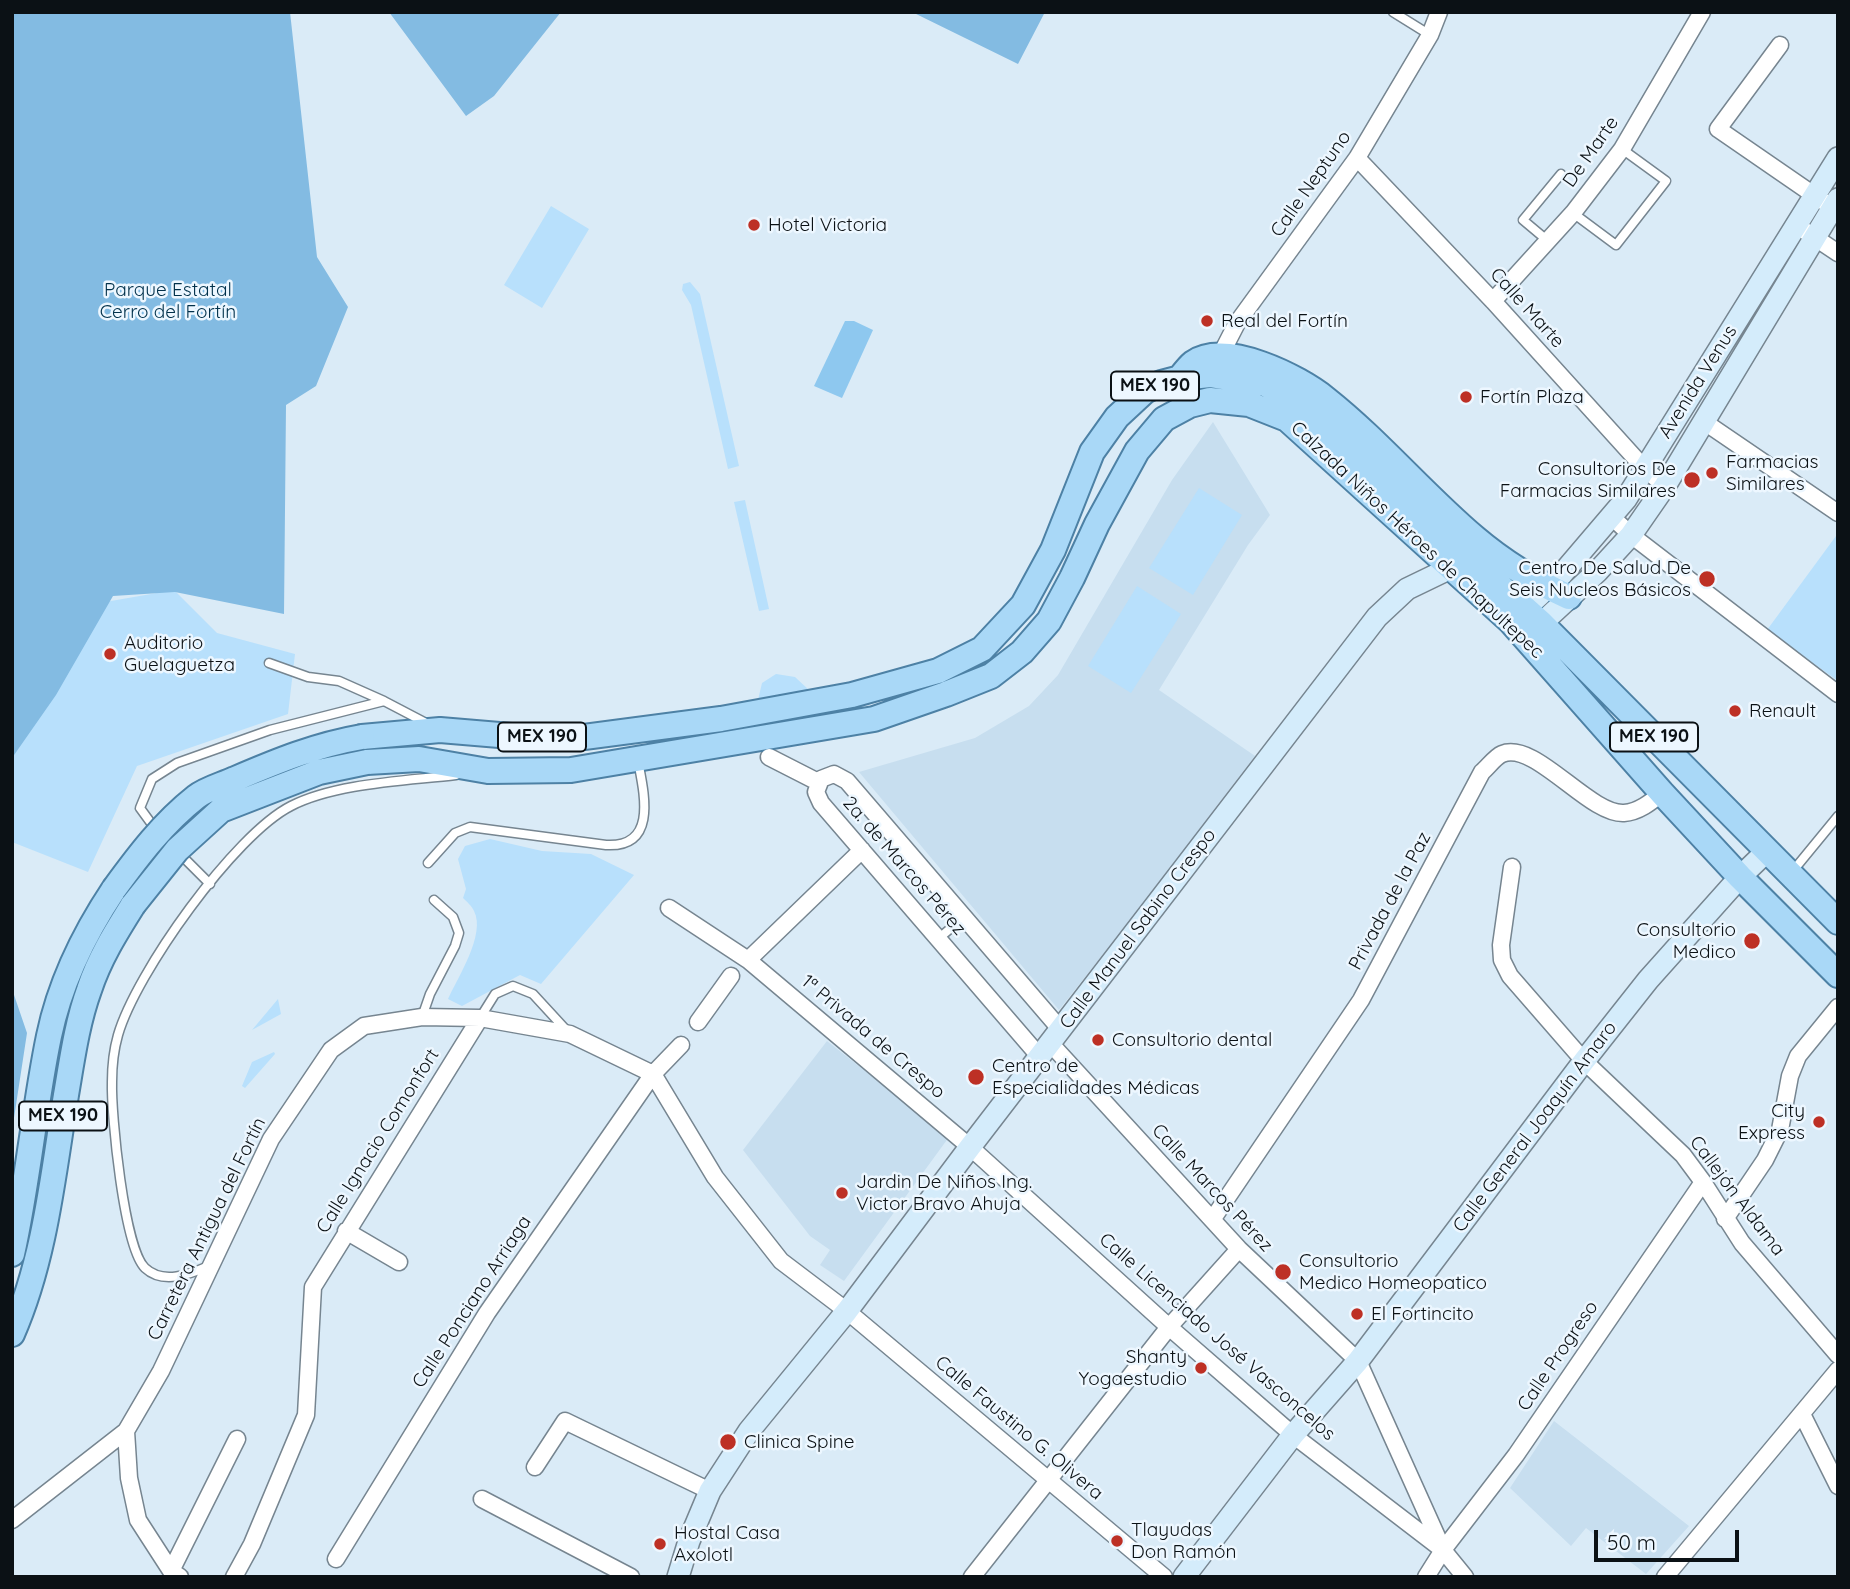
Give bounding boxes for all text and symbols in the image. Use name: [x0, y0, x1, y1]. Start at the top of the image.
street label: De Marte: [1558, 112, 1624, 192]
street label: Calle Neptuno: [1266, 127, 1356, 241]
place label: Hotel Victoria: [768, 214, 887, 236]
marker: Hotel Victoria: [746, 217, 762, 233]
street label: Calle Marte: [1485, 263, 1569, 353]
park label: Parque Estatal Cerro del Fortín: [100, 279, 236, 323]
place label: Real del Fortín: [1221, 310, 1348, 332]
marker: Real del Fortín: [1199, 313, 1215, 329]
street label: Avenida Venus: [1654, 321, 1742, 443]
road number: MEX 190: [1111, 372, 1199, 400]
place label: Fortín Plaza: [1480, 386, 1584, 408]
marker: Fortín Plaza: [1458, 389, 1474, 405]
street label: Calzada Niños Héroes de Chapultepec: [1286, 417, 1548, 663]
place label: Farmacias Similares: [1726, 451, 1818, 495]
place label: Consultorios De Farmacias Similares: [1500, 458, 1676, 502]
marker: Farmacias Similares: [1704, 465, 1720, 481]
marker: Consultorios De Farmacias Similares: [1682, 470, 1702, 490]
place label: Centro De Salud De Seis Nucleos Básicos: [1509, 557, 1691, 601]
marker: Centro De Salud De Seis Nucleos Básicos: [1697, 569, 1717, 589]
place label: Auditorio Guelaguetza: [124, 632, 235, 676]
marker: Auditorio Guelaguetza: [102, 646, 118, 662]
place label: Renault: [1749, 700, 1816, 722]
marker: Renault: [1727, 703, 1743, 719]
road number: MEX 190: [498, 722, 586, 752]
road number: MEX 190: [1610, 722, 1698, 752]
street label: 2a. de Marcos Pérez: [838, 792, 970, 940]
street label: Calle Manuel Sabino Crespo: [1055, 824, 1221, 1034]
street label: Privada de la Paz: [1344, 828, 1436, 974]
place label: Consultorio Medico: [1636, 919, 1736, 963]
marker: Consultorio Medico: [1742, 931, 1762, 951]
street label: 1ª Privada de Crespo: [796, 970, 950, 1104]
street label: Calle General Joaquín Amaro: [1448, 1017, 1622, 1237]
place label: Consultorio dental: [1112, 1029, 1272, 1051]
marker: Consultorio dental: [1090, 1032, 1106, 1048]
street label: Calle Ignacio Comonfort: [312, 1045, 444, 1237]
place label: Centro de Especialidades Médicas: [992, 1055, 1199, 1099]
marker: Centro de Especialidades Médicas: [966, 1067, 986, 1087]
place label: City Express: [1738, 1100, 1805, 1144]
road number: MEX 190: [19, 1101, 107, 1130]
street label: Carretera Antigua del Fortín: [143, 1114, 271, 1344]
marker: City Express: [1811, 1114, 1827, 1130]
street label: Calle Marcos Pérez: [1147, 1119, 1277, 1257]
street label: Callejón Aldama: [1684, 1132, 1790, 1260]
place label: Jardin De Niños Ing. Victor Bravo Ahuja: [856, 1171, 1032, 1215]
marker: Jardin De Niños Ing. Victor Bravo Ahuja: [834, 1185, 850, 1201]
street label: Calle Ponciano Arriaga: [408, 1212, 536, 1392]
street label: Calle Licenciado José Vasconcelos: [1094, 1228, 1340, 1446]
place label: Consultorio Medico Homeopatico: [1299, 1250, 1487, 1294]
marker: Consultorio Medico Homeopatico: [1273, 1262, 1293, 1282]
street label: Calle Progreso: [1513, 1297, 1603, 1415]
place label: El Fortincito: [1371, 1303, 1474, 1325]
marker: El Fortincito: [1349, 1306, 1365, 1322]
place label: Shanty Yogaestudio: [1078, 1346, 1187, 1390]
street label: Calle Faustino G. Olivera: [930, 1351, 1108, 1505]
marker: Shanty Yogaestudio: [1193, 1360, 1209, 1376]
place label: Clinica Spine: [744, 1431, 854, 1453]
marker: Clinica Spine: [718, 1432, 738, 1452]
scale bar: [1598, 1516, 1743, 1560]
place label: Tlayudas Don Ramón: [1131, 1519, 1237, 1563]
place label: Hostal Casa Axolotl: [674, 1522, 780, 1566]
text: 50 m: [1607, 1529, 1656, 1555]
marker: Tlayudas Don Ramón: [1109, 1533, 1125, 1549]
marker: Hostal Casa Axolotl: [652, 1536, 668, 1552]

